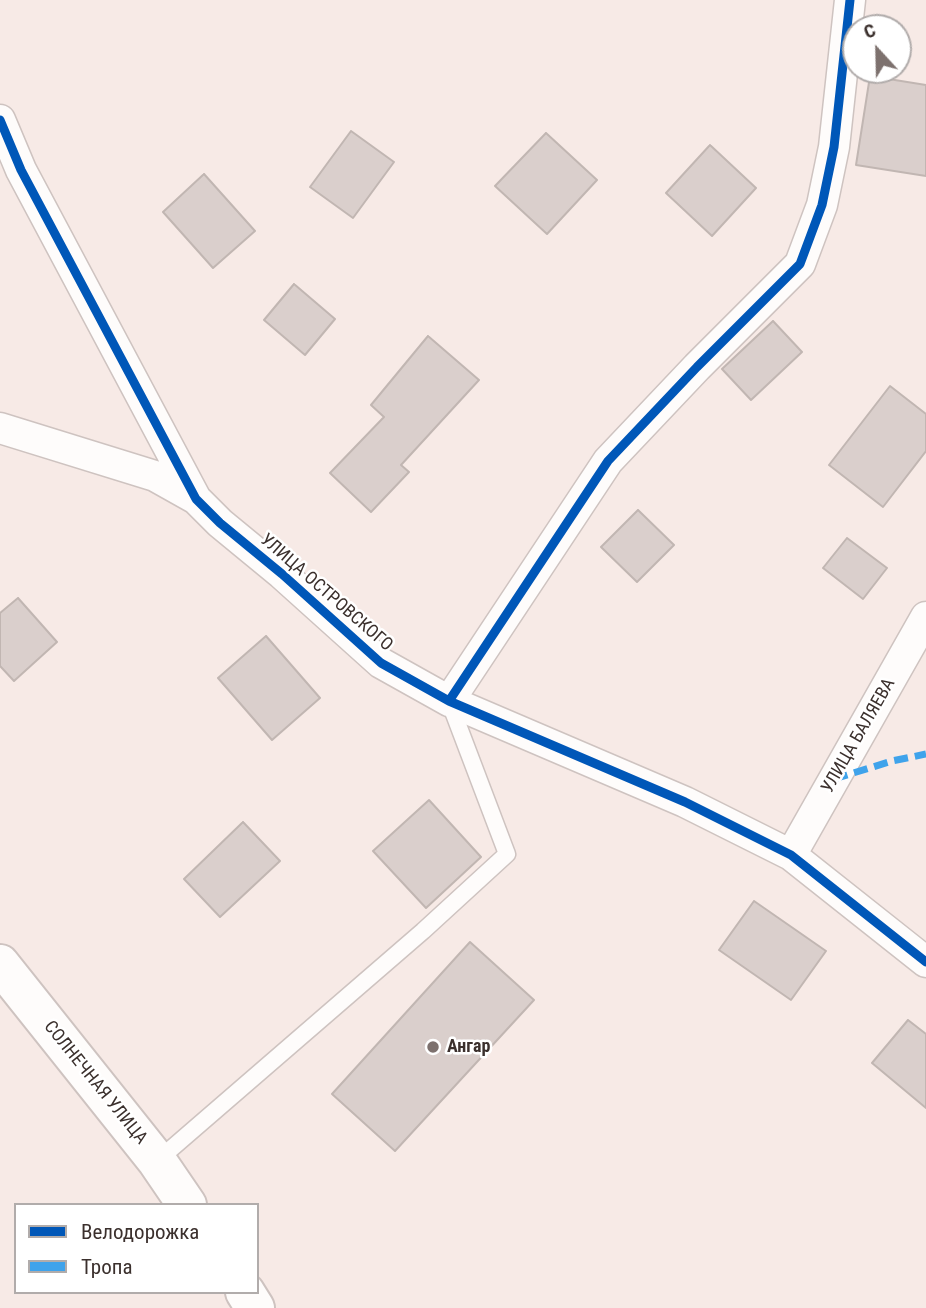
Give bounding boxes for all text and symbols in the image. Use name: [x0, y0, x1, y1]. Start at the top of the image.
north arrow: [842, 14, 912, 84]
text: С: [860, 18, 879, 44]
street label: УЛИЦА ОСТРОВСКОГО: [255, 530, 397, 656]
street label: УЛИЦА БАЛЯЕВА: [817, 675, 901, 797]
street label: СОЛНЕЧНАЯ УЛИЦА: [39, 1017, 151, 1149]
place label: Ангар: [447, 1036, 490, 1058]
marker: Ангар: [425, 1039, 441, 1055]
legend: [14, 1203, 259, 1294]
text: Велодорожка: [81, 1220, 199, 1244]
text: Тропа: [81, 1255, 132, 1279]

